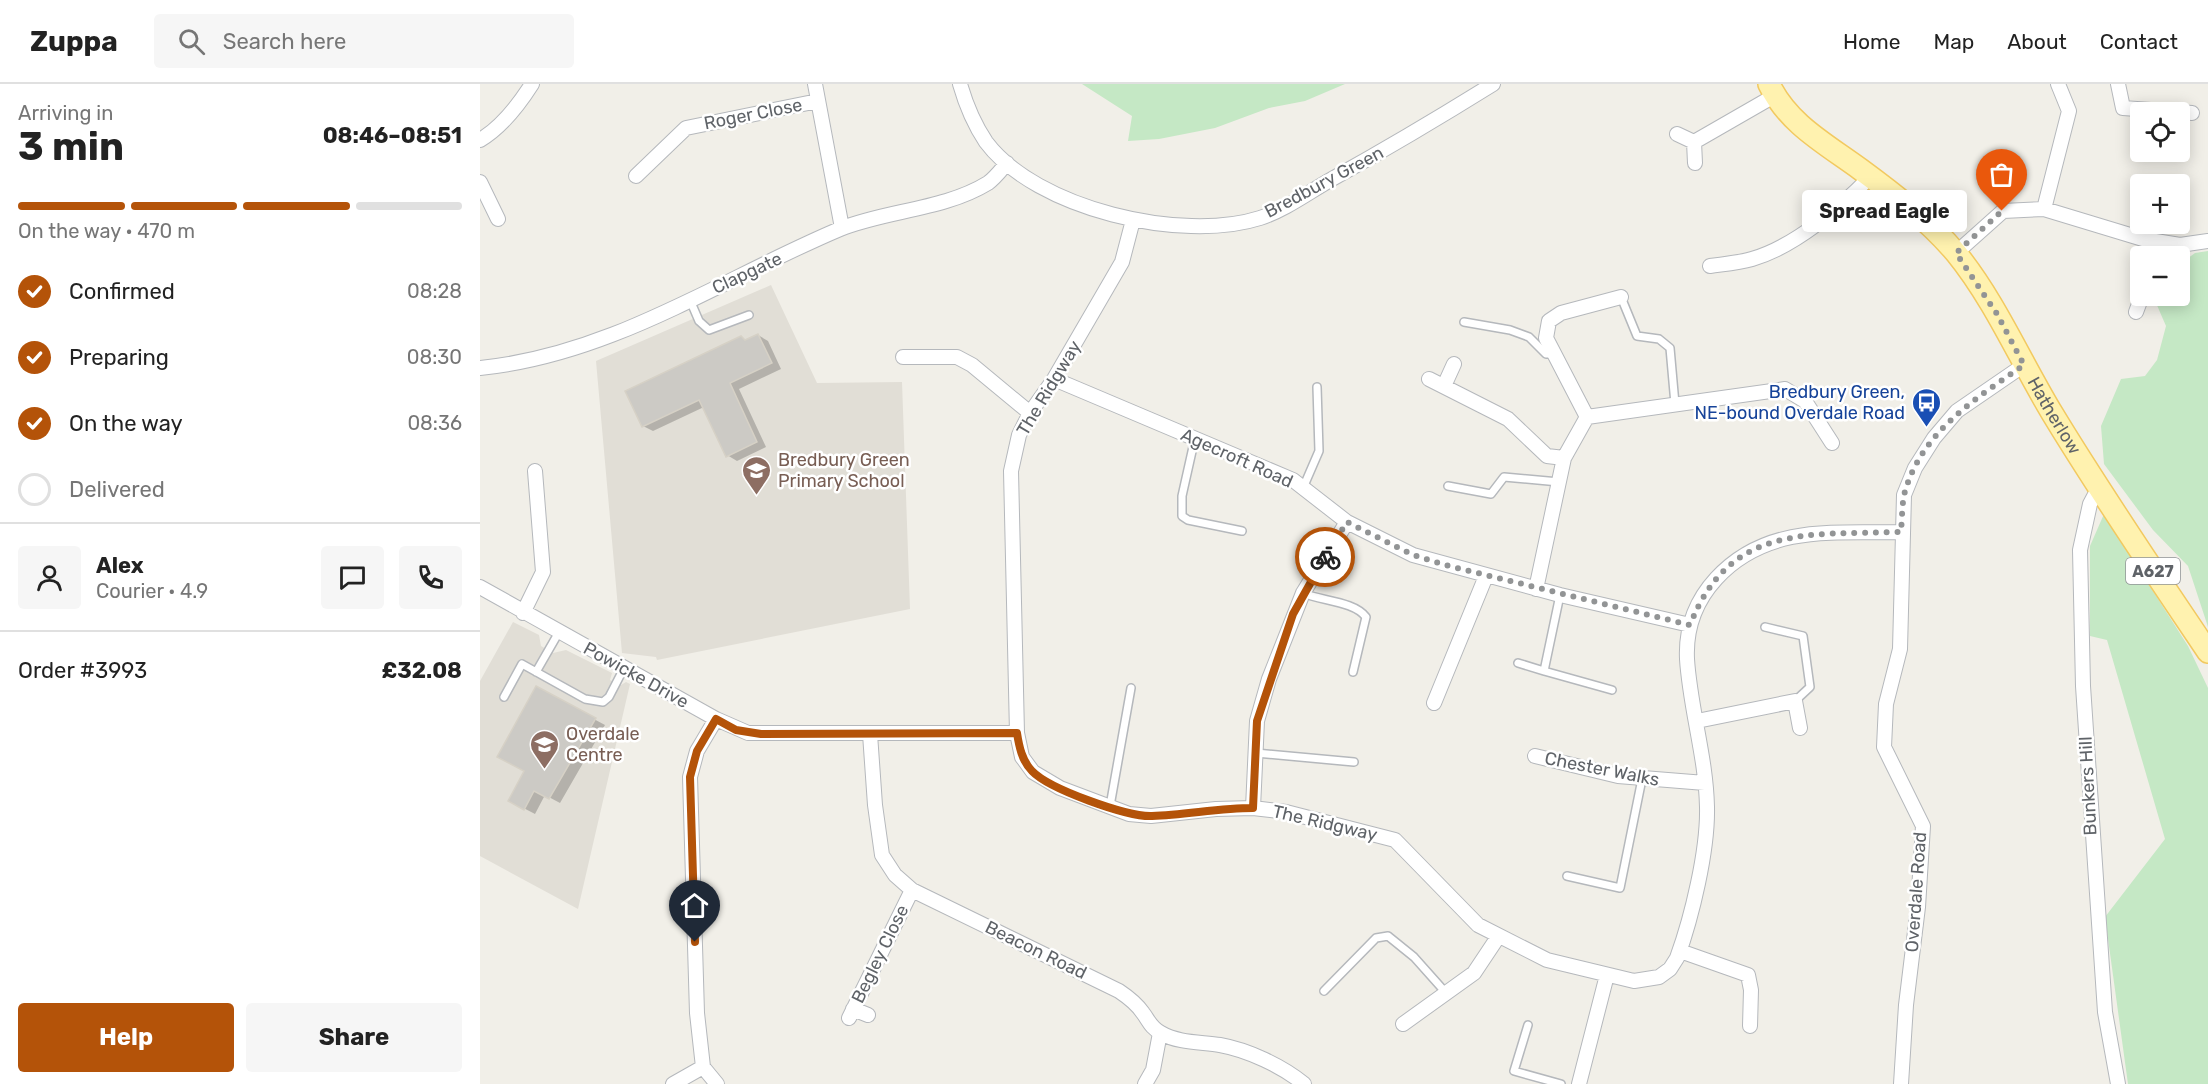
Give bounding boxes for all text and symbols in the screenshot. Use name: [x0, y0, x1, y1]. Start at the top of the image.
search box: [154, 14, 574, 68]
text: Zuppa: [30, 25, 118, 58]
icon: search: [175, 25, 208, 58]
text: Search here: [223, 28, 346, 55]
text: Home: [1843, 29, 1900, 54]
text: Map: [1933, 29, 1974, 54]
text: About: [2007, 29, 2067, 54]
text: Contact: [2100, 29, 2178, 54]
street label: Roger Close: [702, 94, 804, 134]
text: Arriving in: [18, 101, 113, 125]
map controls: [2130, 102, 2190, 306]
button: locate: [2130, 102, 2190, 162]
text: 08:46–08:51: [323, 122, 462, 149]
text: 3 min: [18, 124, 124, 170]
street label: Bredbury Green: [1261, 141, 1387, 223]
pin: [1976, 149, 2027, 211]
icon: bag: [1985, 158, 2018, 191]
button: +: [2130, 174, 2190, 234]
callout: Spread Eagle: [1801, 190, 1966, 232]
text: Spread Eagle: [1819, 199, 1950, 223]
text: On the way · 470 m: [18, 219, 195, 243]
button: −: [2130, 246, 2190, 306]
street label: Clapgate: [708, 247, 786, 299]
icon: check: [18, 275, 51, 308]
text: Confirmed: [69, 278, 175, 305]
text: 08:28: [407, 279, 462, 303]
street label: The Ridgway: [1012, 336, 1086, 440]
icon: check: [18, 341, 51, 374]
text: Preparing: [69, 344, 169, 371]
text: 08:30: [407, 345, 462, 369]
street label: Hatherlow: [2023, 373, 2086, 458]
place label: Bredbury Green, NE-bound Overdale Road: [1695, 381, 1905, 424]
bus stop icon: Bredbury Green, NE-bound Overdale Road: [1910, 386, 1942, 428]
icon: check: [18, 407, 51, 440]
text: On the way: [69, 410, 183, 437]
text: 08:36: [407, 411, 462, 435]
street label: Agecroft Road: [1177, 423, 1297, 493]
place label: Bredbury Green Primary School: [778, 449, 910, 492]
school or university icon: Bredbury Green Primary School: [741, 454, 773, 496]
text: Delivered: [69, 476, 165, 503]
courier: [1295, 527, 1355, 587]
icon: bike: [1309, 541, 1342, 574]
button: person: [18, 546, 81, 609]
button: chat: [321, 546, 384, 609]
button: phone: [399, 546, 462, 609]
text: Alex: [96, 552, 144, 579]
road number: A627: [2126, 558, 2180, 584]
text: Courier · 4.9: [96, 579, 208, 603]
street label: Powicke Drive: [580, 637, 692, 713]
text: Order #3993: [18, 657, 147, 684]
text: £32.08: [381, 657, 462, 684]
place label: Overdale Centre: [566, 723, 640, 766]
school or university icon: Overdale Centre: [529, 728, 561, 770]
street label: Bunkers Hill: [2074, 736, 2102, 836]
street label: Chester Walks: [1543, 747, 1661, 791]
street label: The Ridgway: [1270, 800, 1380, 846]
street label: Overdale Road: [1901, 831, 1931, 953]
pin: [669, 880, 720, 942]
icon: home: [678, 889, 711, 922]
street label: Begley Close: [847, 901, 913, 1007]
street label: Beacon Road: [982, 916, 1090, 984]
button: Help: [18, 1003, 234, 1072]
button: Share: [246, 1003, 462, 1072]

